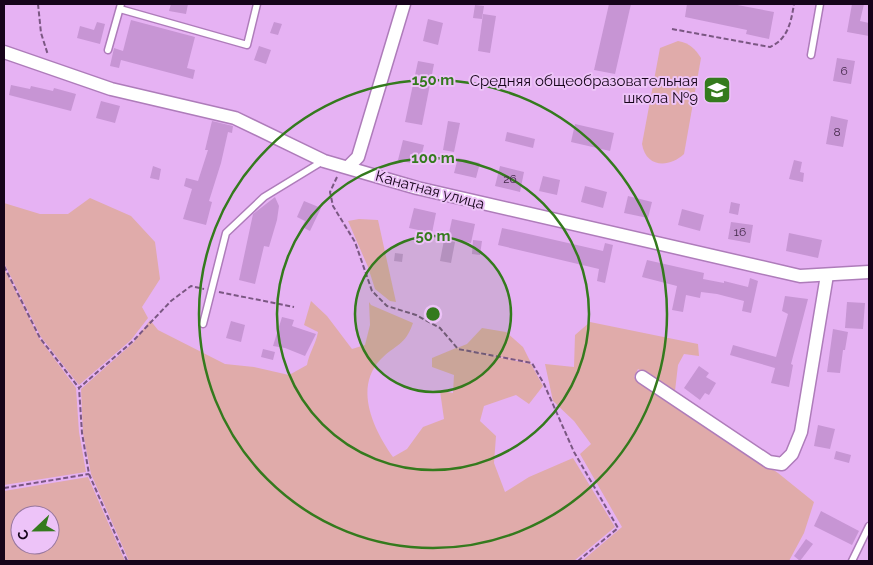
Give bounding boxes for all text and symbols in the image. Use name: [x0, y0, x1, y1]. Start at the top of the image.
house number: 6: [840, 64, 848, 78]
text: 150 m: [412, 71, 454, 89]
place label: Средняя общеобразовательная школа №9: [470, 72, 698, 107]
school or university icon: Средняя общеобразовательная школа №9: [702, 75, 732, 105]
house number: 8: [833, 125, 841, 139]
text: 100 m: [411, 149, 455, 167]
street label: Канатная улица: [373, 167, 487, 213]
house number: 26: [503, 172, 517, 186]
house number: 16: [734, 225, 746, 239]
text: 50 m: [415, 227, 451, 245]
centre of rings: [424, 305, 442, 323]
north arrow: [10, 505, 60, 555]
text: С: [14, 527, 32, 542]

